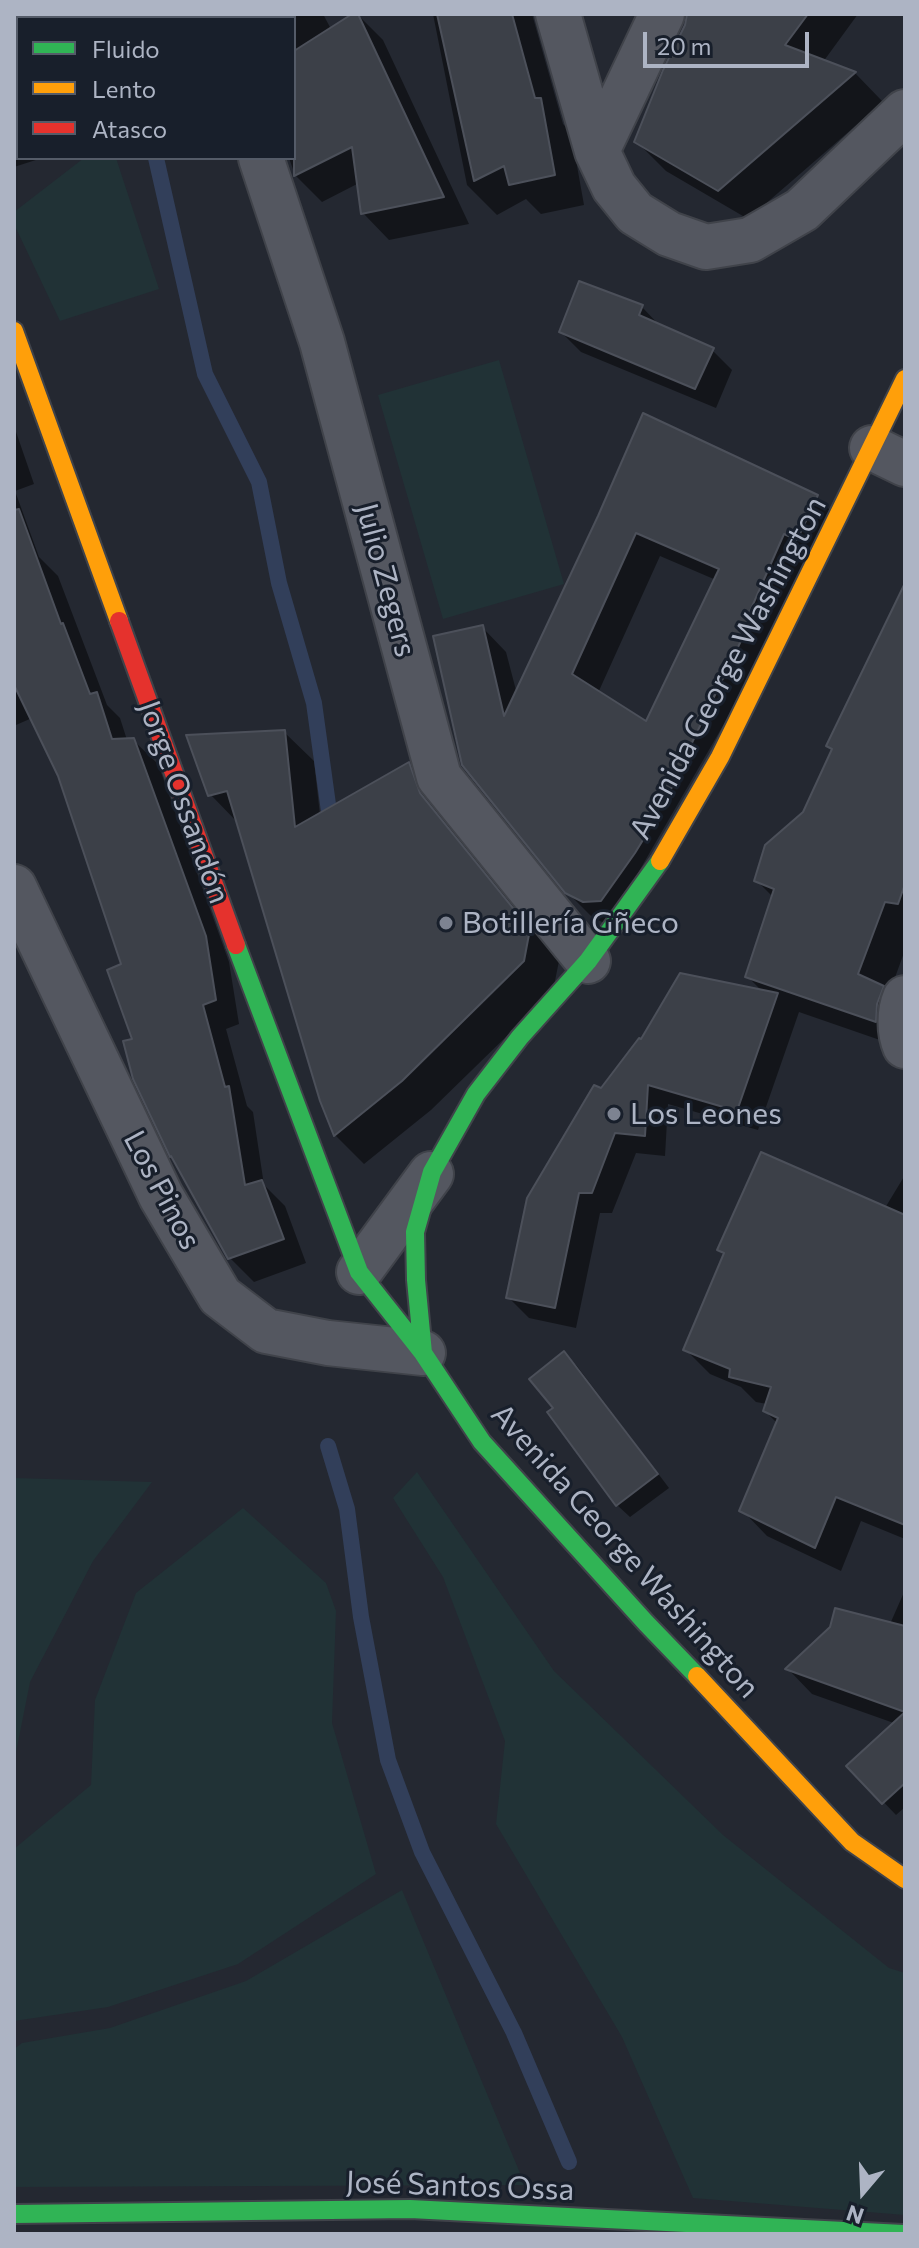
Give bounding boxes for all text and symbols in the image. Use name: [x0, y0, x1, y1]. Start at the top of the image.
legend: [16, 16, 296, 160]
scale bar: [647, 16, 813, 66]
text: 20 m: [657, 31, 711, 60]
text: Fluido: [92, 34, 160, 63]
text: Lento: [92, 74, 156, 103]
text: Atasco: [92, 114, 167, 143]
street label: Avenida George Washington: [622, 490, 834, 846]
street label: Julio Zegers: [348, 499, 424, 661]
street label: Jorge Ossandón: [131, 696, 237, 908]
place label: Botillería Gñeco: [462, 905, 679, 941]
marker: Botillería Gñeco: [437, 914, 455, 932]
place label: Los Leones: [630, 1096, 782, 1132]
marker: Los Leones: [605, 1105, 623, 1123]
street label: Los Pinos: [116, 1125, 208, 1255]
street label: Avenida George Washington: [483, 1397, 767, 1705]
north arrow: [823, 2152, 903, 2232]
street label: José Santos Ossa: [345, 2164, 575, 2208]
text: N: [843, 2200, 867, 2231]

